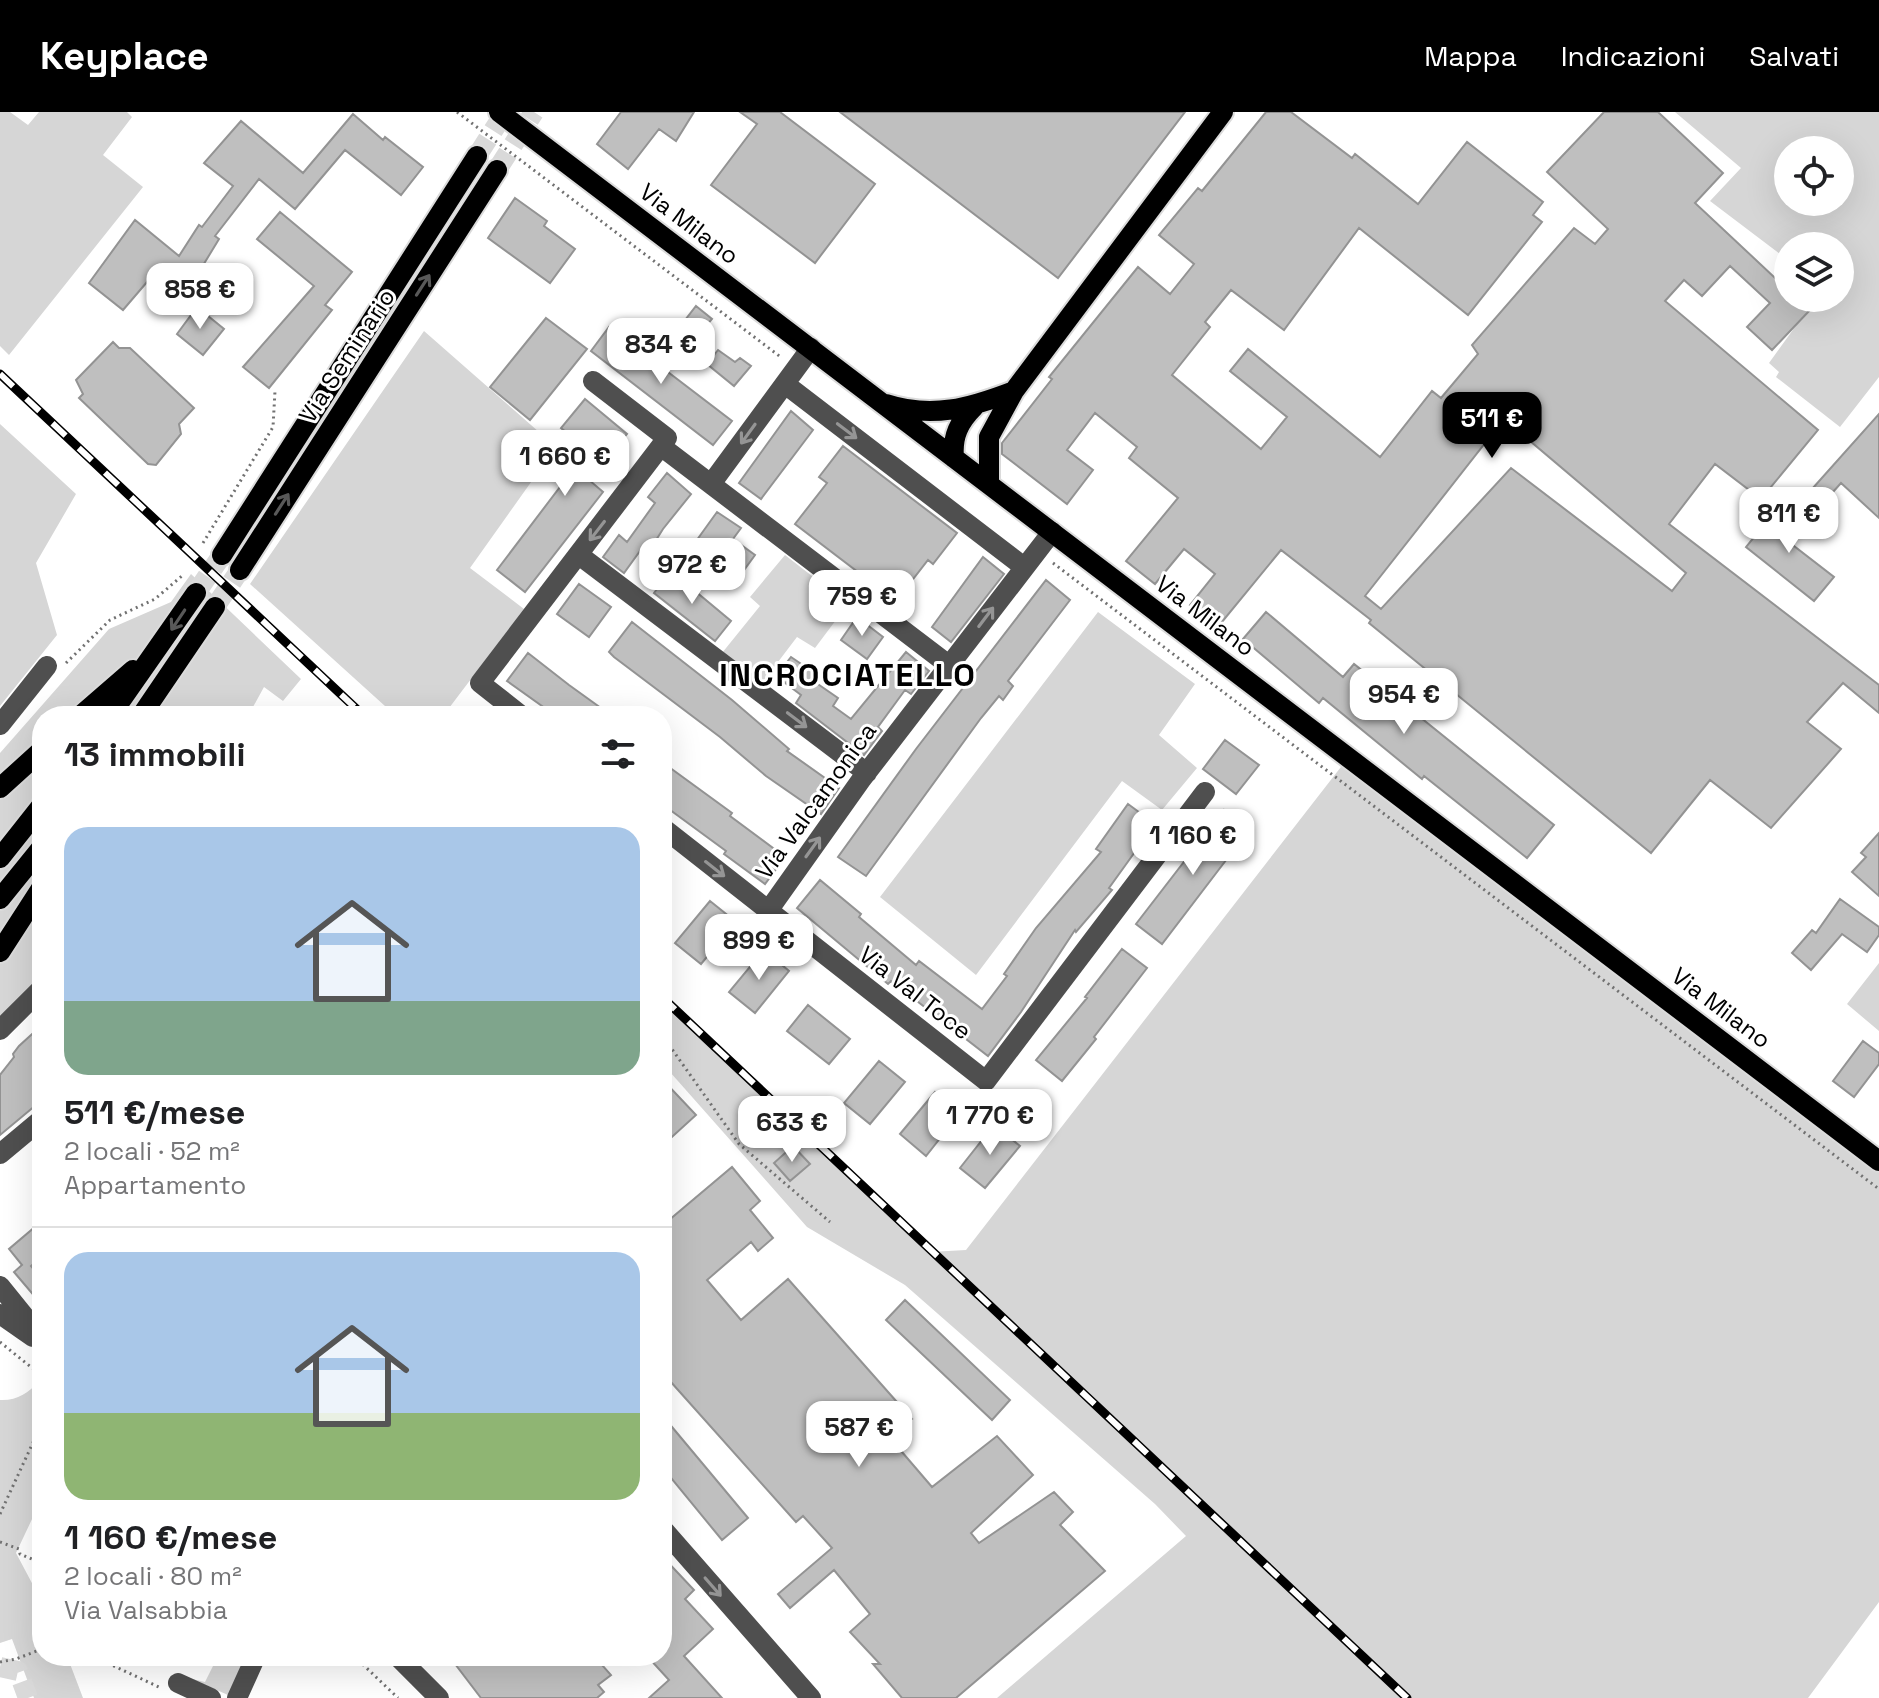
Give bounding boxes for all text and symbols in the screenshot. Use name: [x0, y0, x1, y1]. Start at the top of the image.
text: Keyplace: [40, 32, 209, 80]
text: Mappa: [1424, 38, 1517, 74]
text: Indicazioni: [1561, 38, 1705, 74]
text: Salvati: [1749, 38, 1839, 74]
map controls: [1774, 136, 1854, 312]
button: locate: [1774, 136, 1854, 216]
street label: Via Milano: [633, 176, 745, 271]
button: layers: [1774, 232, 1854, 312]
pin: 858 €: [144, 263, 256, 331]
text: 858 €: [164, 272, 236, 306]
one-way arrow: [415, 274, 431, 297]
street label: Via Seminario: [292, 283, 402, 429]
pin: 834 €: [605, 318, 717, 386]
text: 834 €: [625, 327, 697, 361]
pin: 511 €: [1436, 392, 1548, 460]
text: 511 €: [1461, 401, 1523, 435]
one-way arrow: [739, 422, 756, 444]
one-way arrow: [835, 423, 857, 440]
pin: 1 660 €: [491, 430, 639, 498]
text: 1 660 €: [519, 439, 611, 473]
pin: 811 €: [1733, 487, 1845, 555]
one-way arrow: [274, 493, 290, 516]
text: 811 €: [1757, 496, 1821, 530]
one-way arrow: [589, 520, 606, 541]
pin: 972 €: [636, 538, 748, 606]
text: 972 €: [657, 547, 727, 581]
street label: Via Milano: [1149, 568, 1261, 663]
pin: 759 €: [806, 570, 918, 638]
text: 759 €: [827, 579, 897, 613]
one-way arrow: [978, 607, 994, 629]
one-way arrow: [170, 608, 186, 630]
district label: INCROCIATELLO: [719, 655, 977, 695]
pin: 954 €: [1348, 668, 1460, 736]
text: 954 €: [1368, 677, 1440, 711]
one-way arrow: [786, 712, 808, 729]
street label: Via Valcamonica: [748, 716, 883, 885]
icon: filters: [596, 732, 640, 776]
text: 13 immobili: [64, 733, 245, 776]
pin: 1 160 €: [1119, 809, 1267, 877]
text: 1 160 €: [1149, 818, 1237, 852]
one-way arrow: [805, 837, 821, 859]
one-way arrow: [704, 860, 725, 878]
icon: home: [280, 879, 424, 1023]
pin: 899 €: [703, 914, 815, 982]
text: 899 €: [723, 923, 795, 957]
street label: Via Val Toce: [853, 939, 978, 1046]
street label: Via Milano: [1665, 960, 1777, 1055]
pin: 1 770 €: [916, 1089, 1064, 1157]
text: 511 €/mese: [64, 1091, 246, 1134]
pin: 633 €: [736, 1096, 848, 1164]
text: 1 770 €: [946, 1098, 1034, 1132]
text: 633 €: [756, 1105, 828, 1139]
text: 2 locali · 52 m²: [64, 1134, 240, 1168]
text: Appartamento: [64, 1168, 246, 1202]
icon: home: [280, 1304, 424, 1448]
pin: 587 €: [803, 1401, 915, 1469]
text: 587 €: [824, 1410, 894, 1444]
text: 1 160 €/mese: [64, 1516, 277, 1559]
text: 2 locali · 80 m²: [64, 1559, 242, 1593]
one-way arrow: [704, 1576, 722, 1596]
text: Via Valsabbia: [64, 1593, 228, 1627]

